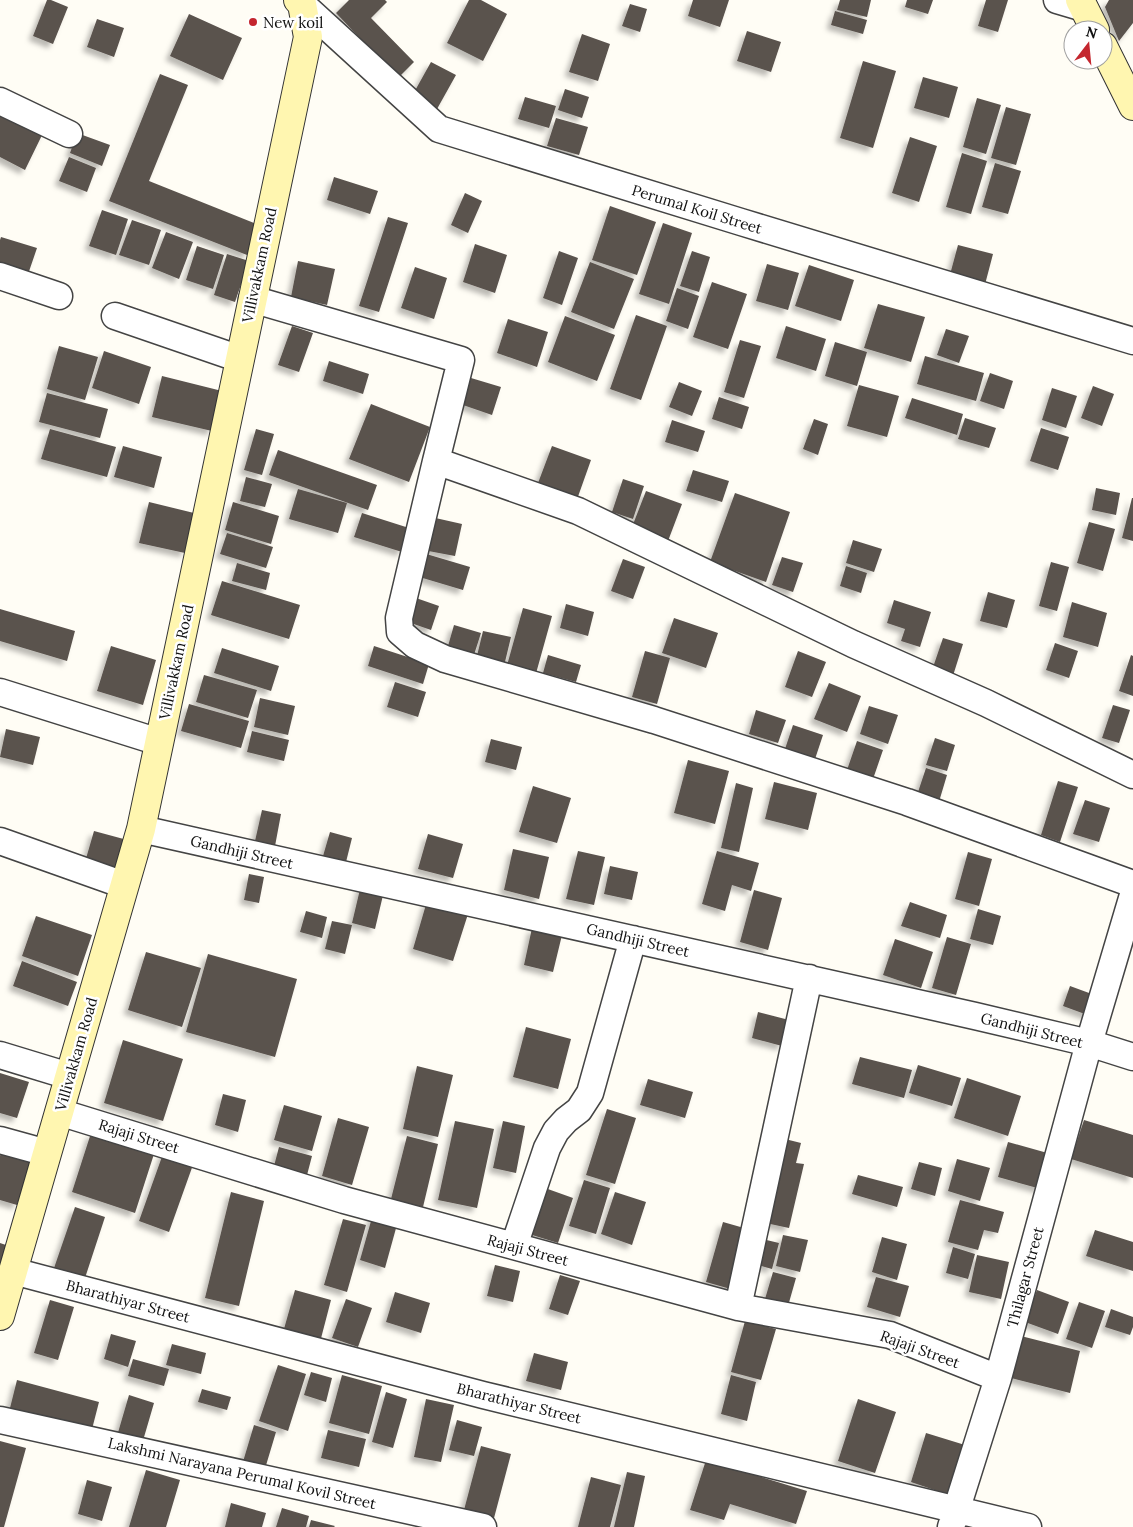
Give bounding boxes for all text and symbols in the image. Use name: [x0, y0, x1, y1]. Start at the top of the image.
place label: New koil: [263, 13, 323, 32]
marker: New koil: [247, 16, 259, 28]
north arrow: [1063, 20, 1113, 70]
text: N: [1084, 22, 1099, 43]
street label: Perumal Koil Street: [630, 180, 765, 238]
street label: Villivakkam Road: [237, 206, 280, 325]
street label: Villivakkam Road: [154, 603, 197, 722]
street label: Gandhiji Street: [189, 831, 295, 873]
street label: Gandhiji Street: [585, 919, 691, 961]
street label: Villivakkam Road: [50, 995, 101, 1114]
street label: Gandhiji Street: [979, 1008, 1085, 1052]
street label: Rajaji Street: [96, 1115, 182, 1157]
street label: Thilagar Street: [1002, 1224, 1048, 1330]
street label: Rajaji Street: [485, 1230, 571, 1270]
street label: Bharathiyar Street: [64, 1275, 192, 1327]
street label: Rajaji Street: [878, 1326, 963, 1372]
street label: Bharathiyar Street: [455, 1378, 583, 1428]
street label: Lakshmi Narayana Perumal Kovil Street: [106, 1433, 378, 1513]

